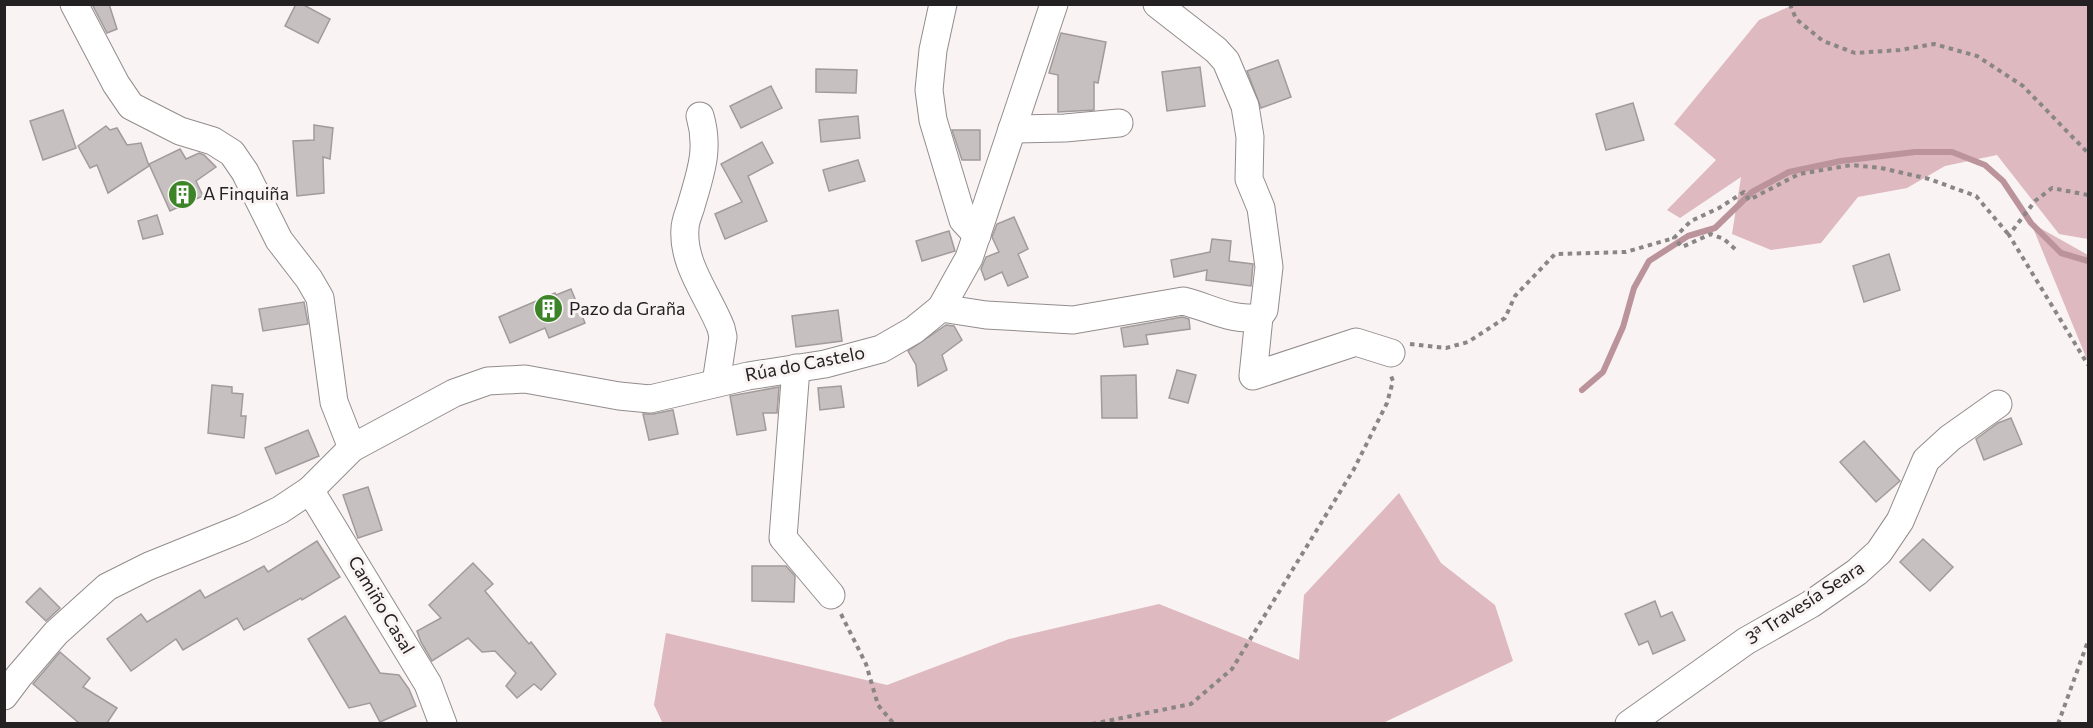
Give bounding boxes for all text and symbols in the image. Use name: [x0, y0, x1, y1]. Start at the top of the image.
building icon: A Finquiña: [166, 178, 198, 210]
place label: A Finquiña: [203, 182, 289, 204]
building icon: Pazo da Graña: [532, 293, 564, 325]
place label: Pazo da Graña: [569, 297, 685, 319]
street label: Rúa do Castelo: [743, 341, 867, 385]
street label: Camiño Casal: [344, 551, 420, 658]
street label: 3ª Travesía Seara: [1741, 556, 1868, 649]

